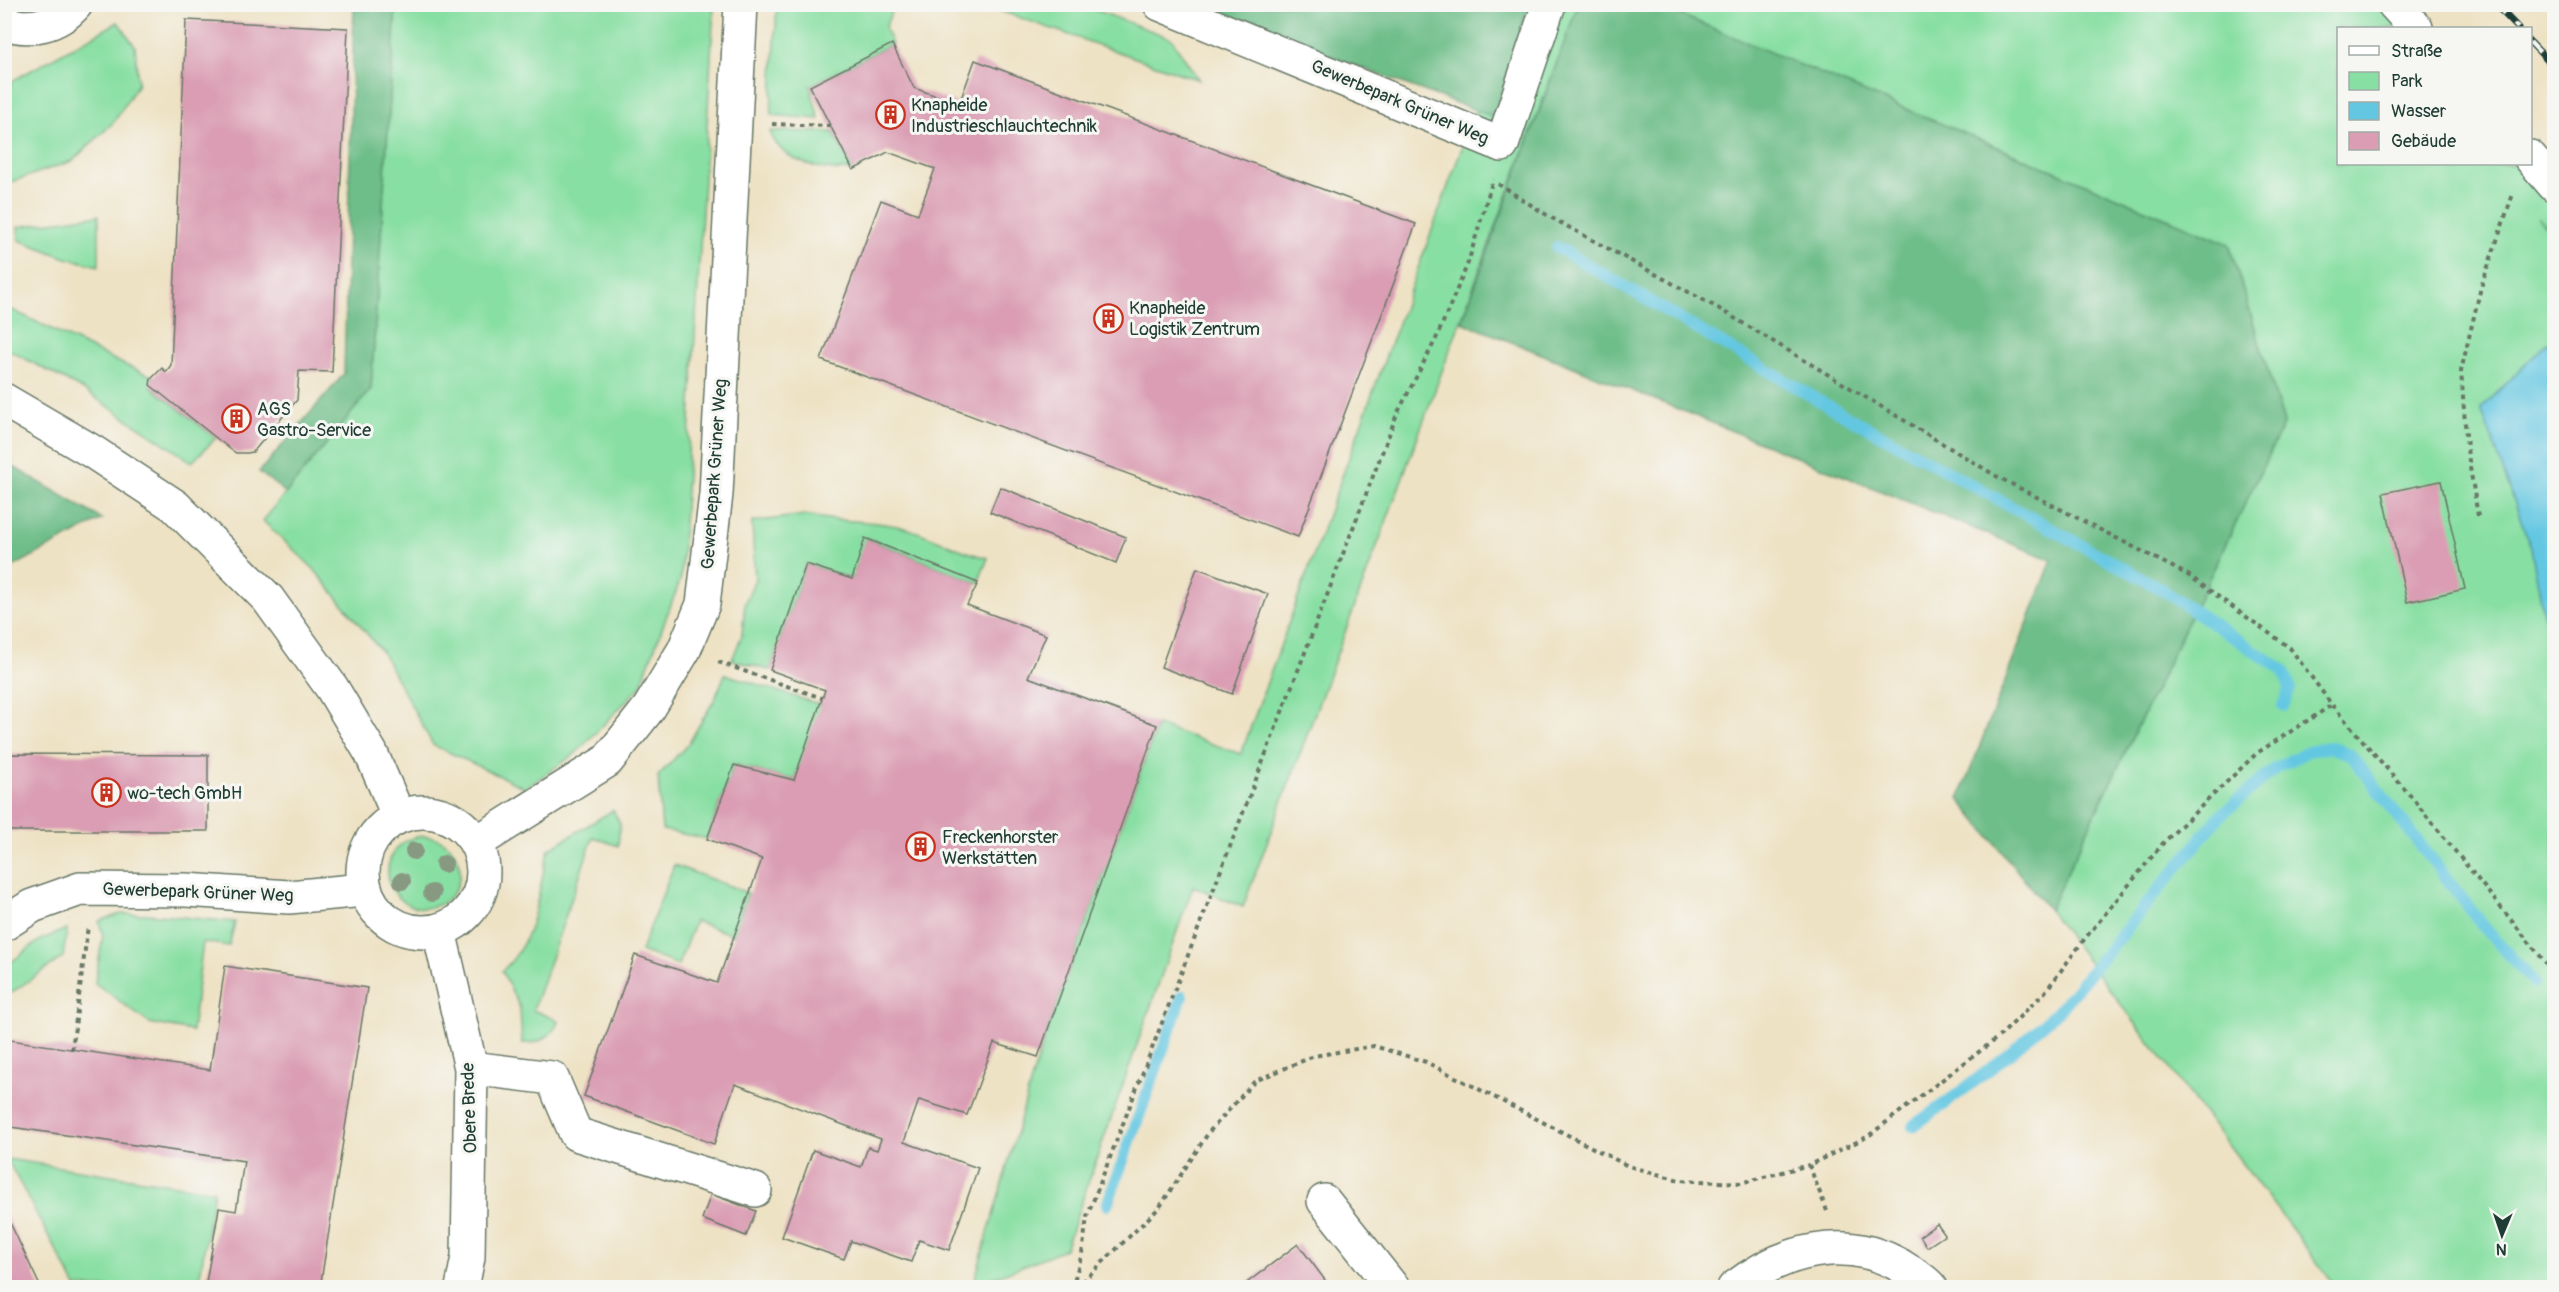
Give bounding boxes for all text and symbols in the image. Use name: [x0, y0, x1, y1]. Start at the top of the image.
legend: [2337, 27, 2532, 165]
text: Straße: [2391, 40, 2442, 63]
street label: Gewerbepark Grüner Weg: [1307, 55, 1492, 150]
text: Park: [2391, 70, 2423, 93]
place label: Knapheide Industrieschlauchtechnik: [911, 94, 1098, 138]
building icon: Knapheide Industrieschlauchtechnik: [874, 99, 906, 131]
text: Wasser: [2391, 100, 2447, 123]
text: Gebäude: [2391, 130, 2456, 153]
place label: Knapheide Logistik Zentrum: [1129, 297, 1260, 341]
building icon: Knapheide Logistik Zentrum: [1092, 302, 1124, 334]
street label: Gewerbepark Grüner Weg: [696, 378, 733, 570]
place label: AGS Gastro-Service: [257, 398, 371, 442]
building icon: AGS Gastro-Service: [220, 403, 252, 435]
building icon: wo-tech GmbH: [90, 777, 122, 809]
place label: wo-tech GmbH: [127, 782, 242, 805]
place label: Freckenhorster Werkstätten: [942, 826, 1059, 870]
building icon: Freckenhorster Werkstätten: [905, 831, 937, 863]
street label: Gewerbepark Grüner Weg: [102, 878, 294, 907]
street label: Obere Brede: [456, 1062, 483, 1154]
north arrow: [2472, 1205, 2532, 1265]
text: N: [2496, 1239, 2507, 1259]

